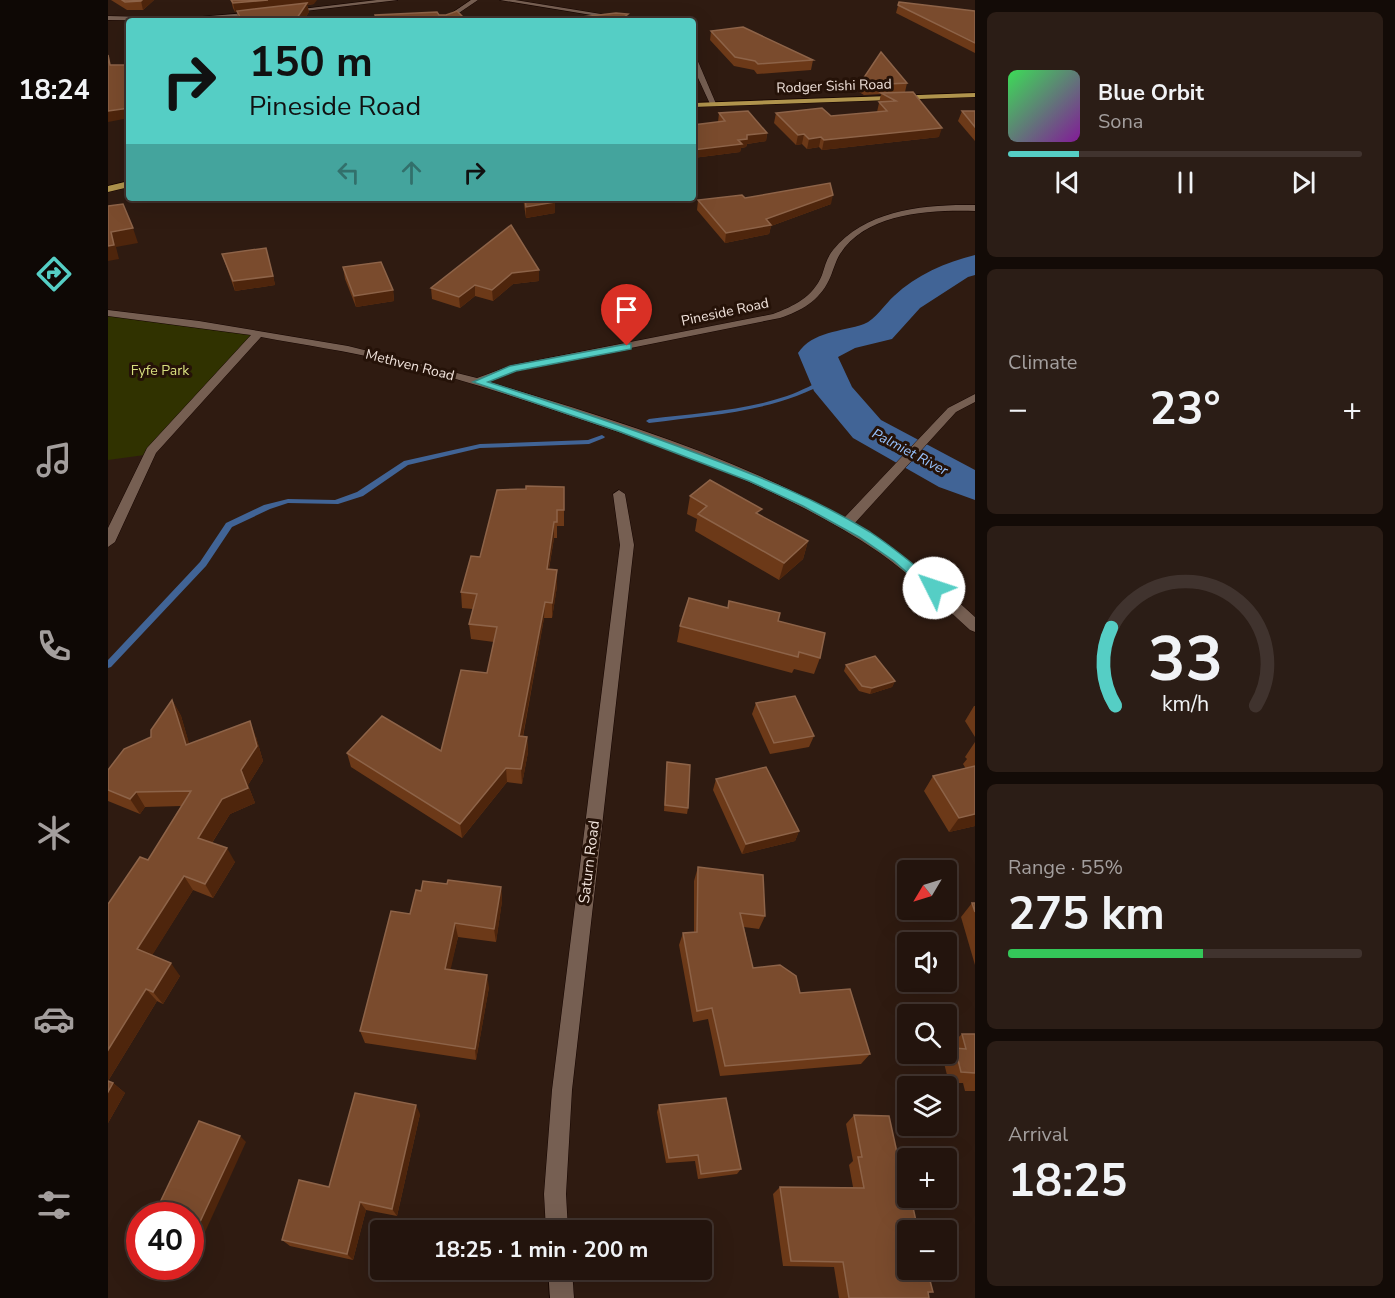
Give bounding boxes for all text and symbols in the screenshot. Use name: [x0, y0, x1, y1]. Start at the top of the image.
text: 150 m: [249, 34, 373, 91]
icon: right: [150, 42, 228, 120]
text: 18:24: [18, 72, 90, 109]
street label: Rodger Sishi Road: [776, 74, 892, 98]
text: Blue Orbit: [1098, 78, 1204, 108]
text: Pineside Road: [249, 88, 421, 125]
text: Sona: [1098, 108, 1143, 135]
icon: left: [332, 156, 365, 189]
icon: ahead: [395, 156, 428, 189]
icon: right: [458, 156, 491, 189]
icon: previous: [1051, 166, 1084, 199]
icon: pause: [1169, 166, 1202, 199]
icon: next: [1287, 166, 1320, 199]
icon: directions: [33, 253, 75, 295]
pin: [601, 284, 652, 346]
icon: arrive: [610, 293, 643, 326]
street label: Pineside Road: [679, 293, 771, 331]
street label: Methven Road: [364, 345, 456, 385]
text: Climate: [1008, 349, 1077, 376]
park label: Fyfe Park: [131, 361, 190, 380]
text: 23°: [1149, 379, 1221, 440]
text: −: [1008, 387, 1028, 432]
text: +: [1342, 387, 1362, 432]
water label: Palmiet River: [869, 424, 952, 480]
icon: music: [33, 439, 75, 481]
position arrow: [902, 556, 966, 620]
text: 33: [1148, 617, 1222, 702]
icon: phone: [33, 625, 75, 667]
text: km/h: [1161, 689, 1209, 719]
icon: climate: [33, 812, 75, 854]
street label: Saturn Road: [574, 819, 604, 905]
text: Range · 55%: [1008, 854, 1123, 881]
north arrow: [897, 860, 957, 920]
map controls: [897, 860, 957, 1280]
text: 275 km: [1008, 884, 1165, 945]
button: sound: [897, 932, 957, 992]
icon: car: [33, 998, 75, 1040]
button: search: [897, 1004, 957, 1064]
button: layers: [897, 1076, 957, 1136]
text: Arrival: [1008, 1121, 1068, 1148]
button: +: [897, 1148, 957, 1208]
text: 18:25: [1008, 1151, 1127, 1212]
icon: filters: [33, 1184, 75, 1226]
speed limit sign: 40: [126, 1202, 204, 1280]
button: −: [897, 1220, 957, 1280]
text: 18:25 · 1 min · 200 m: [434, 1235, 648, 1265]

